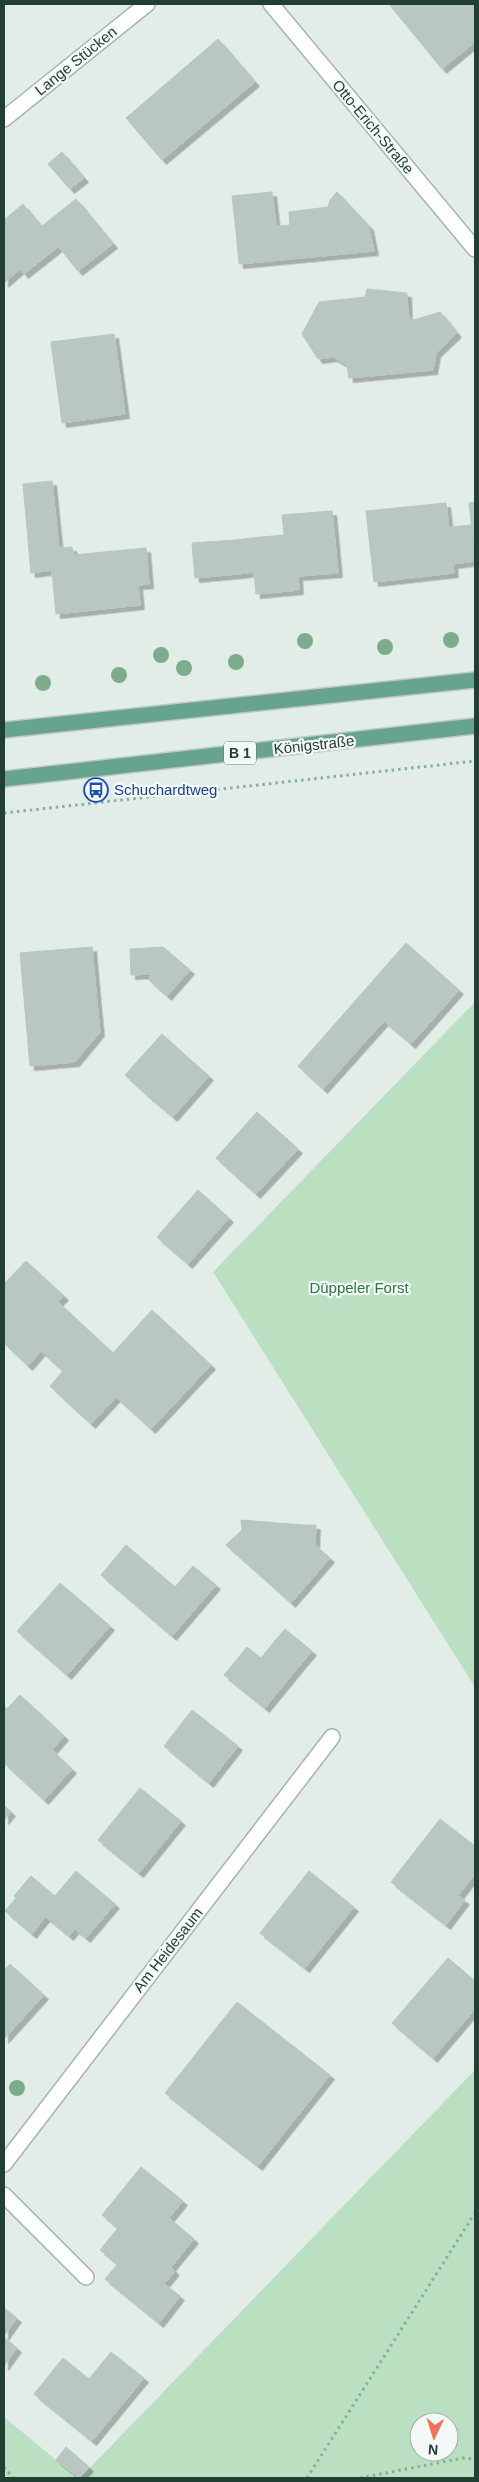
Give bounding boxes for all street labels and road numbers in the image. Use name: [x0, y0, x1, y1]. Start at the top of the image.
street label: Lange Stücken: [31, 23, 120, 99]
street label: Otto-Erich-Straße: [329, 76, 418, 177]
street label: Königstraße: [273, 732, 355, 757]
road number: B 1: [224, 741, 256, 764]
street label: Am Heidesaum: [129, 1904, 206, 1995]

